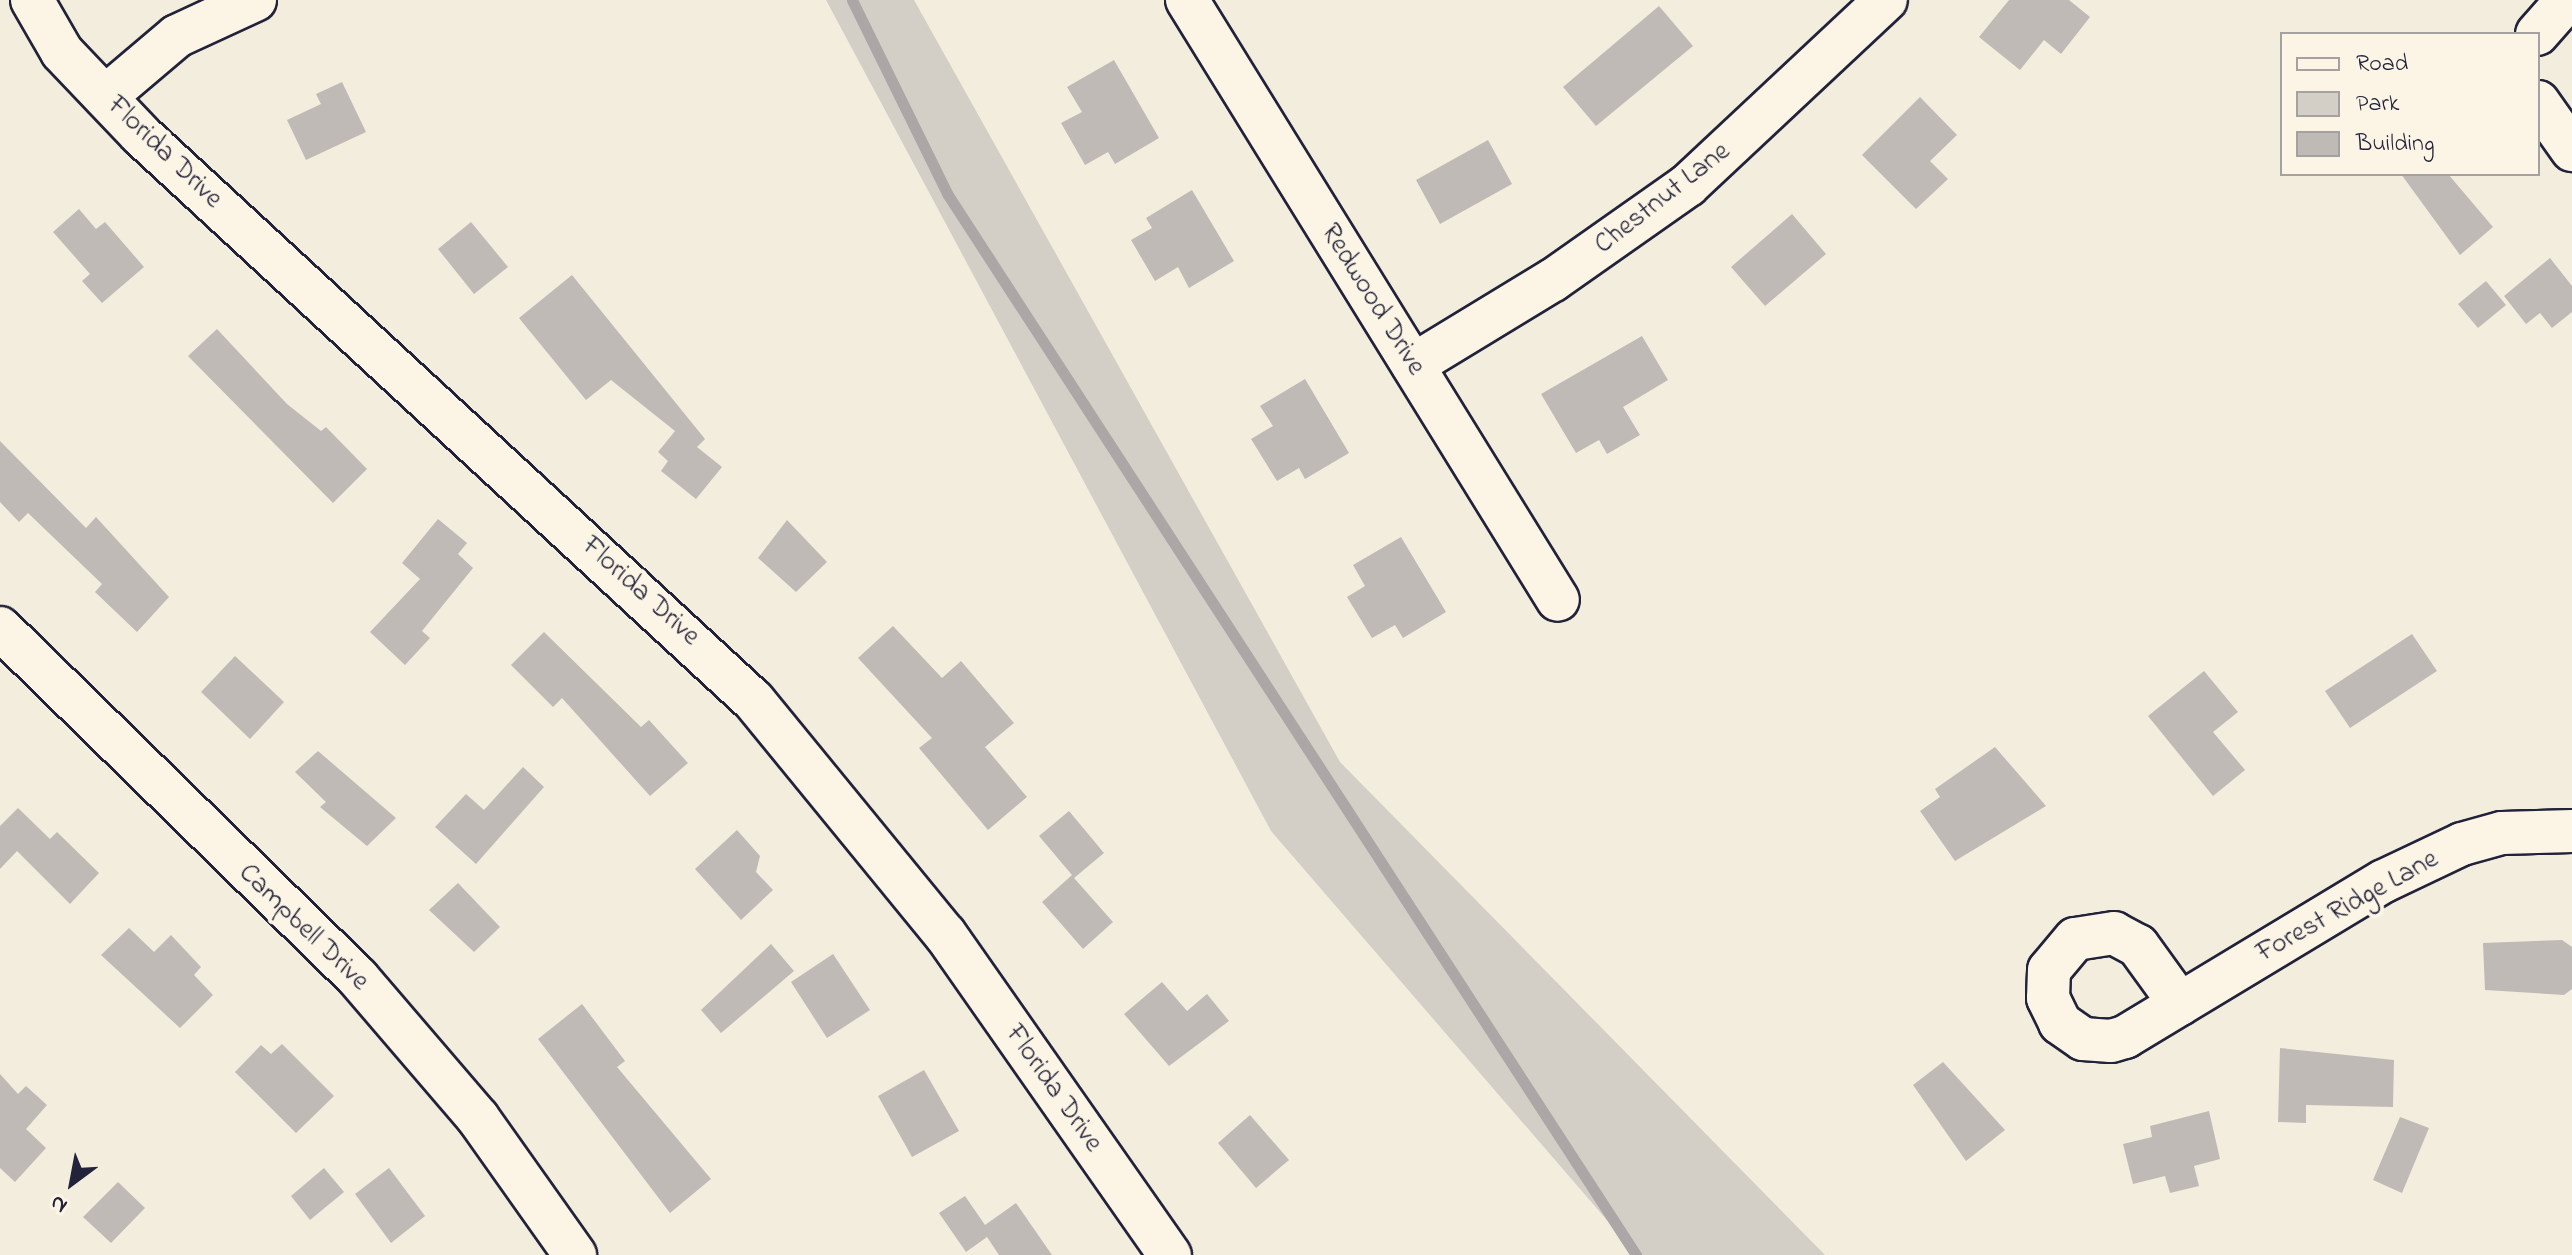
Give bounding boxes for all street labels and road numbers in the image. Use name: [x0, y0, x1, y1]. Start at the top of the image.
street label: Florida Drive: [99, 90, 229, 216]
street label: Chestnut Lane: [1588, 136, 1738, 262]
street label: Redwood Drive: [1312, 218, 1432, 382]
street label: Florida Drive: [574, 530, 706, 654]
street label: Forest Ridge Lane: [2251, 843, 2445, 971]
street label: Campbell Drive: [231, 857, 375, 999]
street label: Florida Drive: [997, 1019, 1109, 1159]

